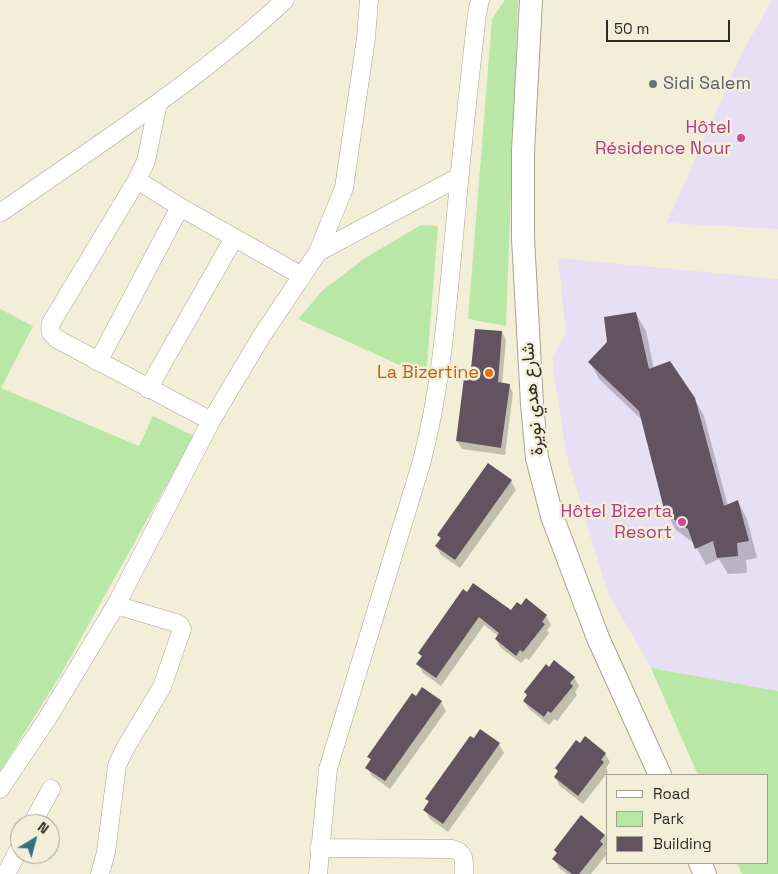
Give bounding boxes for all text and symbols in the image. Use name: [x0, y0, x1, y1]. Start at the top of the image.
scale bar: [608, 10, 732, 42]
text: 50 m: [614, 19, 649, 38]
place label: Sidi Salem: [663, 73, 751, 95]
marker: Sidi Salem: [647, 78, 659, 90]
place label: Hôtel Résidence Nour: [595, 117, 731, 160]
marker: Hôtel Résidence Nour: [735, 132, 747, 144]
street label: شارع هدي نويرة: [517, 342, 549, 456]
place label: La Bizertine: [377, 362, 479, 384]
marker: La Bizertine: [483, 367, 495, 379]
place label: Hôtel Bizerta Resort: [560, 501, 672, 544]
marker: Hôtel Bizerta Resort: [676, 516, 688, 528]
legend: [606, 774, 768, 864]
text: Road: [653, 784, 690, 803]
text: Park: [653, 809, 684, 828]
north arrow: [10, 814, 60, 864]
text: N: [34, 818, 53, 838]
text: Building: [653, 834, 712, 853]

